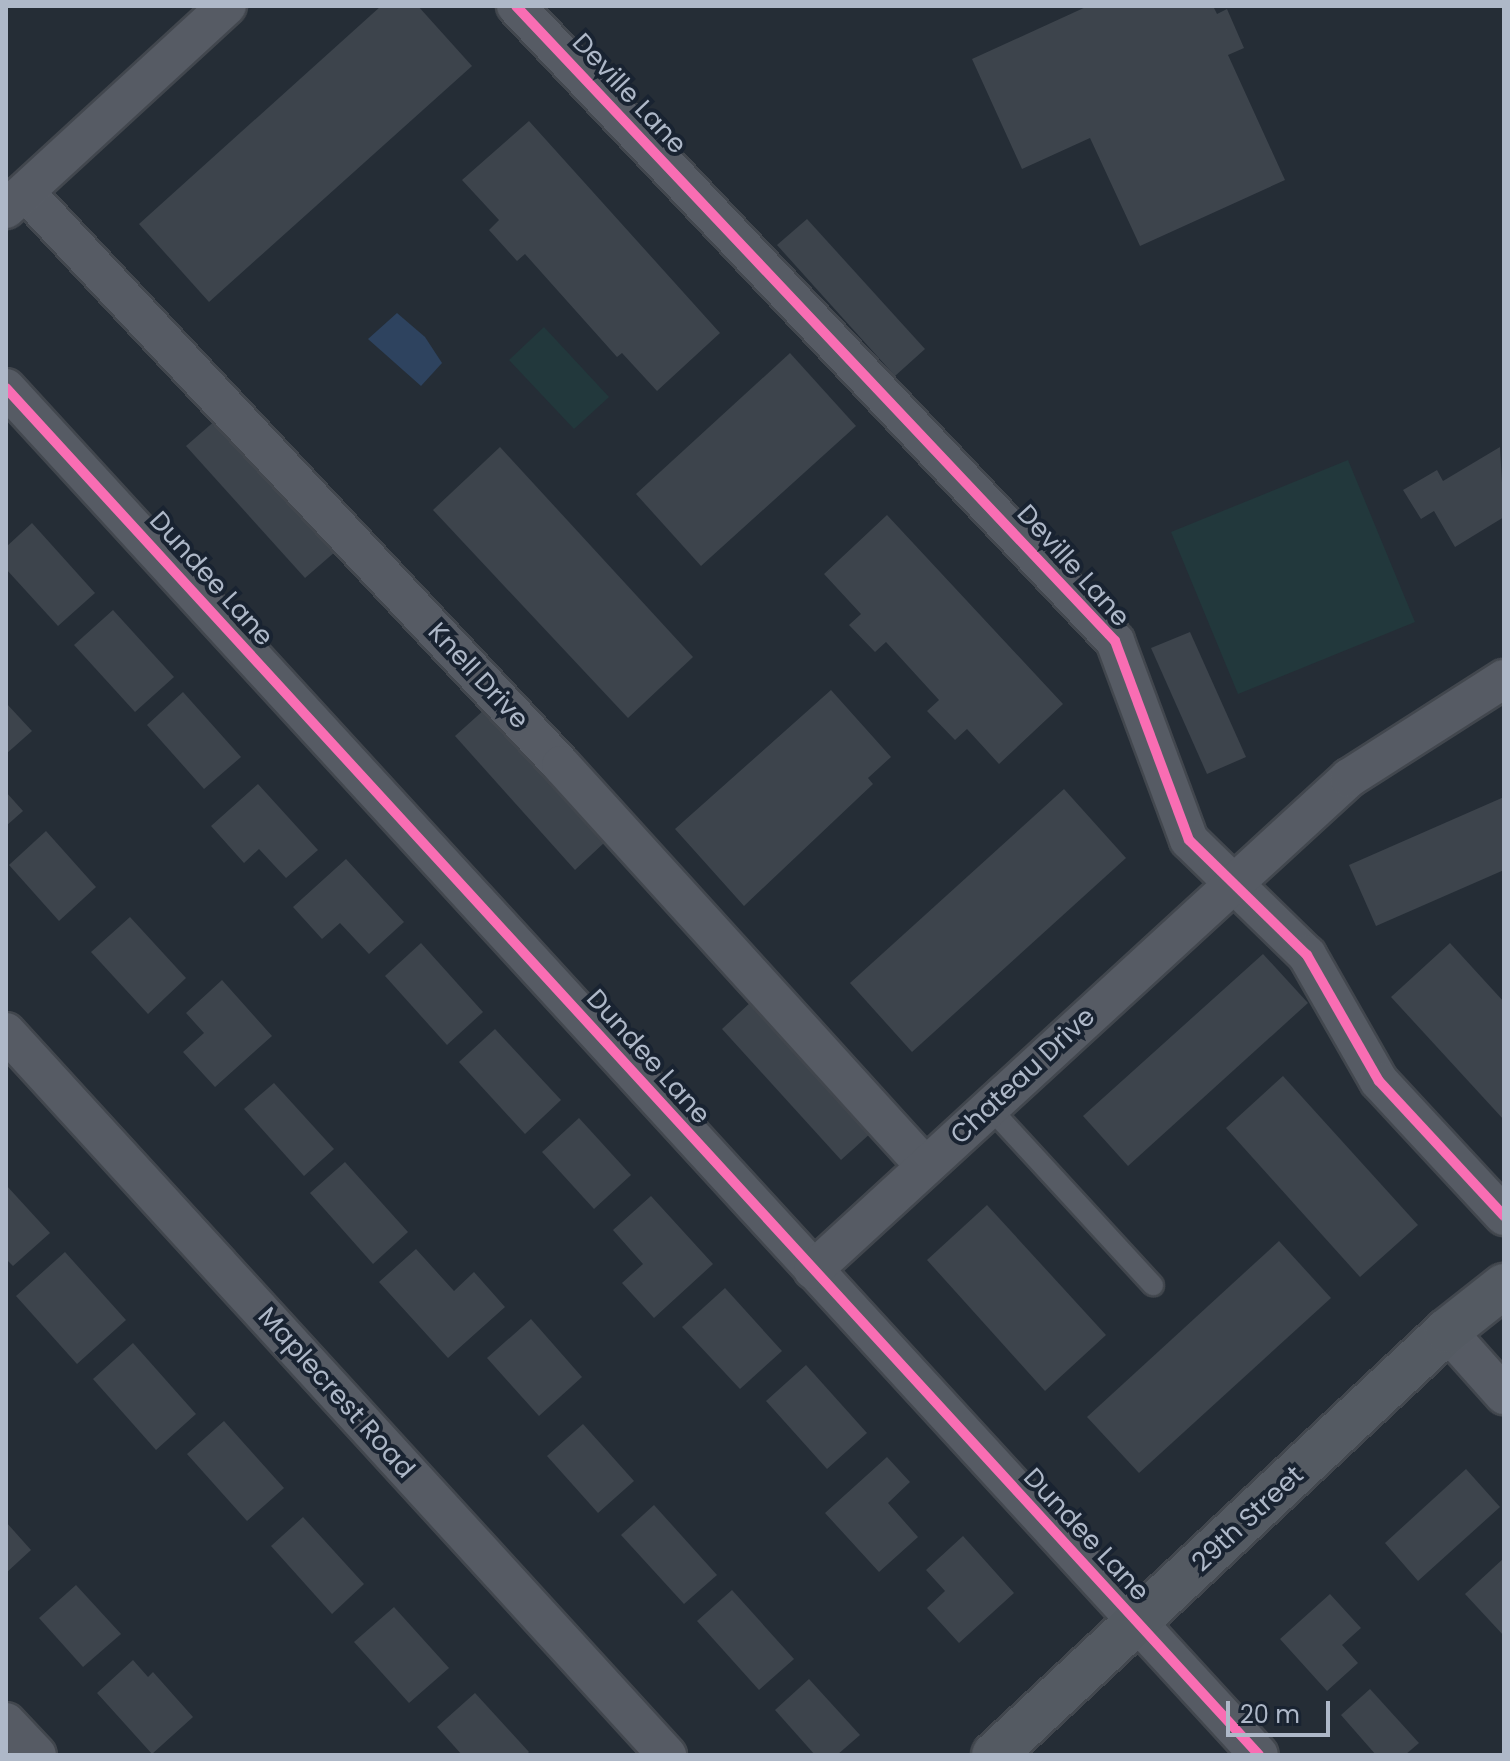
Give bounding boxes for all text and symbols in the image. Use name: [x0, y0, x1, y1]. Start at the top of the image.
street label: Deville Lane: [565, 27, 693, 161]
street label: Deville Lane: [1010, 499, 1136, 633]
street label: Dundee Lane: [143, 505, 279, 653]
street label: Knell Drive: [421, 617, 535, 735]
street label: Dundee Lane: [580, 983, 716, 1131]
street label: Chateau Drive: [944, 1001, 1102, 1151]
street label: Maplecrest Road: [251, 1301, 421, 1485]
street label: 29th Street: [1186, 1460, 1310, 1578]
street label: Dundee Lane: [1017, 1462, 1155, 1608]
scale bar: [1230, 1685, 1334, 1735]
text: 20 m: [1240, 1698, 1300, 1731]

